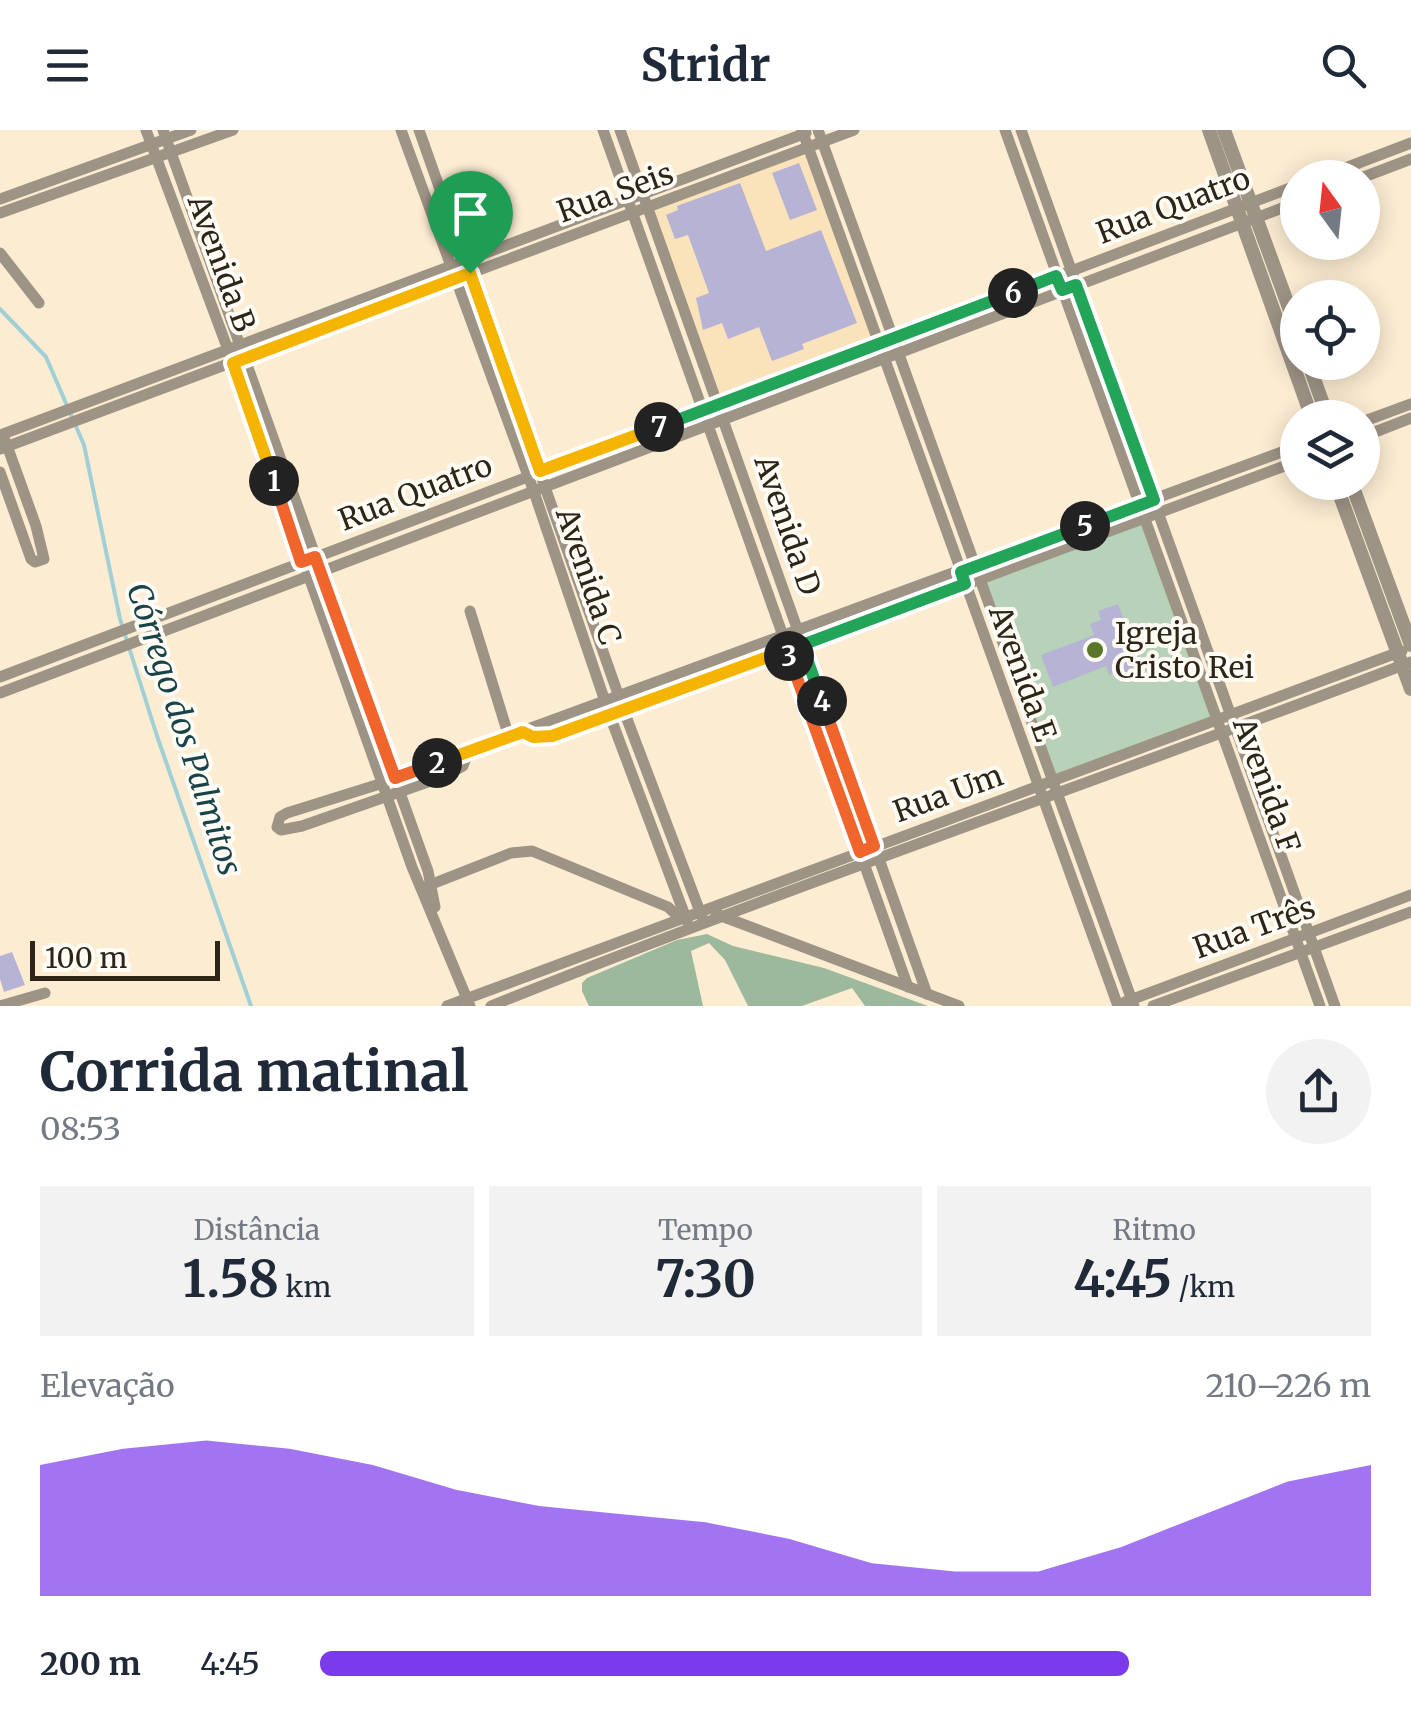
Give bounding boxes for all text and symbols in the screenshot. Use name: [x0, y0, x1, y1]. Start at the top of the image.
text: Stridr: [641, 37, 770, 93]
icon: menu: [40, 38, 95, 93]
icon: search: [1316, 38, 1371, 93]
street label: Rua Seis: [552, 153, 678, 231]
street label: Rua Quatro: [1091, 158, 1255, 252]
north arrow: [1280, 160, 1380, 260]
map controls: [1280, 160, 1380, 500]
pin: [428, 171, 513, 274]
icon: arrive: [443, 186, 498, 241]
street label: Avenida B: [179, 188, 264, 337]
pin: 6: [988, 268, 1038, 318]
text: 6: [1004, 275, 1022, 311]
button: locate: [1280, 280, 1380, 380]
button: layers: [1280, 400, 1380, 500]
pin: 7: [634, 402, 684, 452]
text: 7: [651, 409, 667, 445]
street label: Rua Quatro: [333, 445, 497, 539]
street label: Avenida D: [746, 449, 830, 600]
pin: 1: [249, 456, 299, 506]
text: 1: [268, 463, 280, 499]
pin: 5: [1060, 501, 1110, 551]
street label: Avenida C: [548, 502, 630, 649]
text: 5: [1077, 508, 1093, 544]
water label: Córrego dos Palmitos: [118, 578, 250, 880]
street label: Avenida E: [981, 599, 1065, 746]
place label: Igreja Cristo Rei: [1115, 614, 1254, 686]
pin: 3: [764, 631, 814, 681]
text: 3: [781, 638, 797, 674]
marker: Igreja Cristo Rei: [1084, 639, 1106, 661]
pin: 4: [797, 676, 847, 726]
text: 4: [813, 683, 831, 719]
street label: Avenida F: [1225, 711, 1309, 858]
pin: 2: [412, 738, 462, 788]
text: 2: [429, 745, 445, 781]
street label: Rua Um: [888, 756, 1008, 830]
street label: Rua Três: [1188, 887, 1320, 967]
scale bar: [30, 936, 220, 980]
text: 100 m: [45, 940, 127, 976]
text: Corrida matinal: [40, 1037, 469, 1106]
button: share: [1266, 1039, 1371, 1144]
text: 08:53: [40, 1109, 121, 1149]
text: Distância: [194, 1212, 320, 1248]
text: Tempo: [658, 1212, 753, 1248]
text: Ritmo: [1112, 1212, 1196, 1248]
text: 1.58: [182, 1248, 279, 1311]
text: 7:30: [655, 1248, 756, 1311]
text: 4:45: [1073, 1248, 1172, 1311]
text: km: [279, 1269, 331, 1305]
text: /km: [1172, 1269, 1235, 1305]
text: Elevação: [40, 1366, 175, 1406]
text: 210–226 m: [1206, 1366, 1371, 1406]
text: 200 m: [40, 1644, 141, 1684]
text: 4:45: [200, 1644, 260, 1684]

